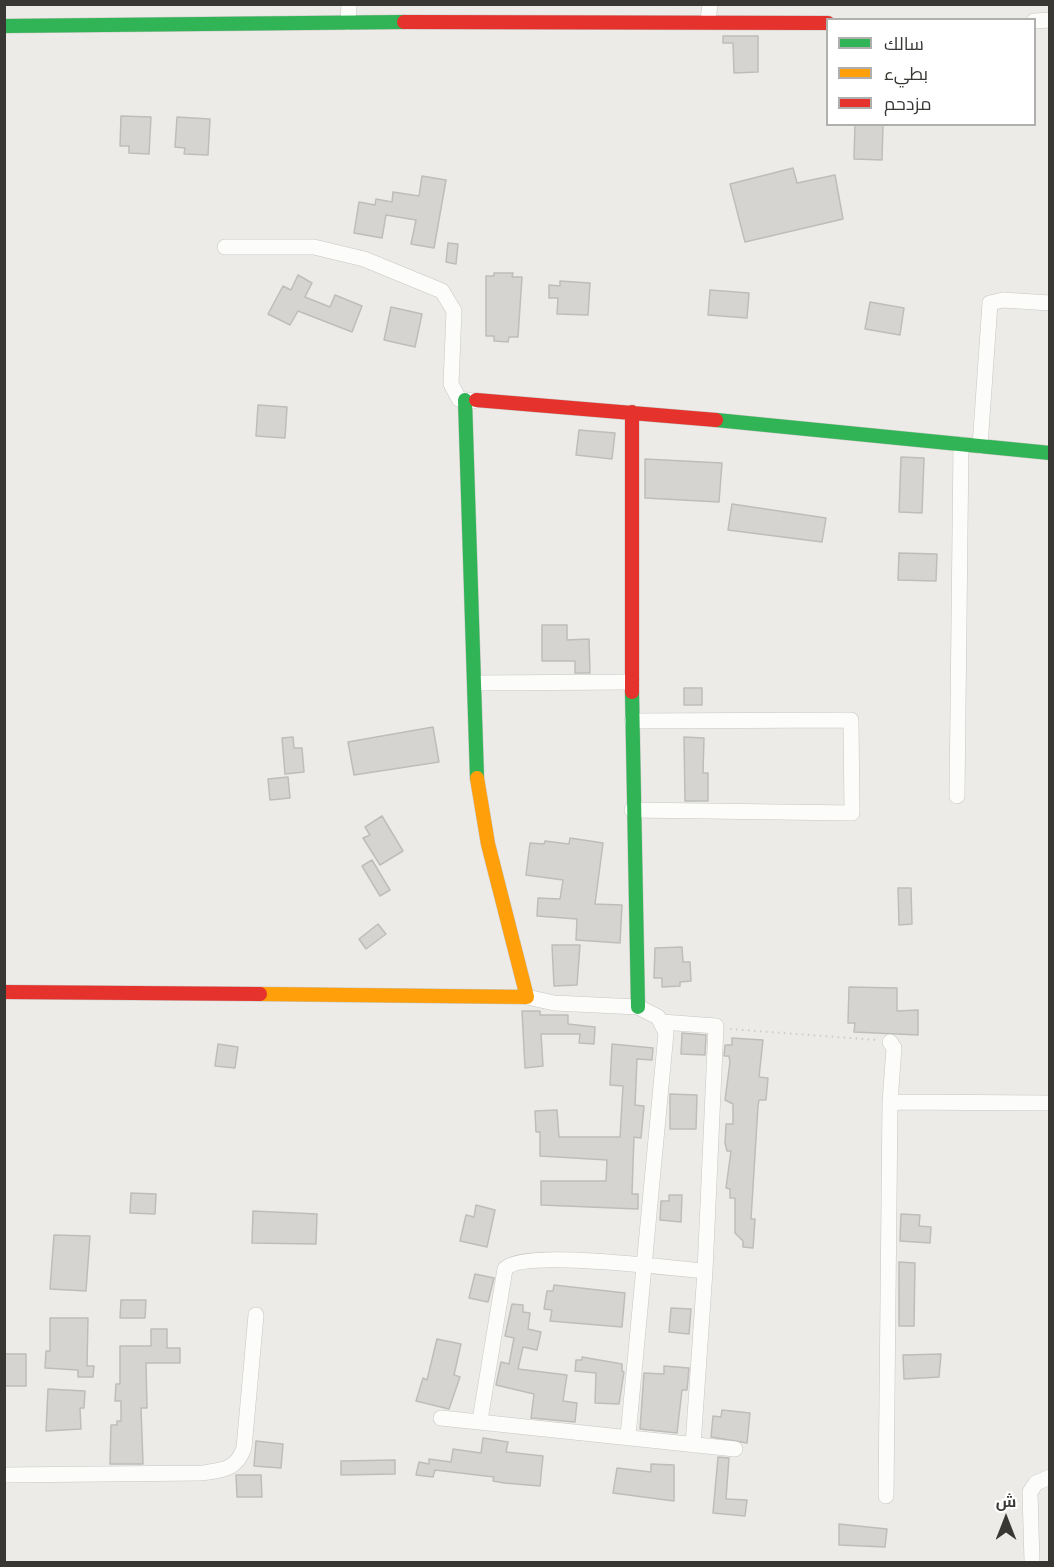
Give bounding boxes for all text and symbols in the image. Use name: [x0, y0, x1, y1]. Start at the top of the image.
legend: [826, 18, 1036, 126]
text: سالك: [884, 32, 924, 54]
text: بطيء: [884, 62, 928, 84]
text: مزدحم: [884, 92, 932, 114]
north arrow: [976, 1489, 1036, 1549]
text: ش: [996, 1491, 1016, 1510]

